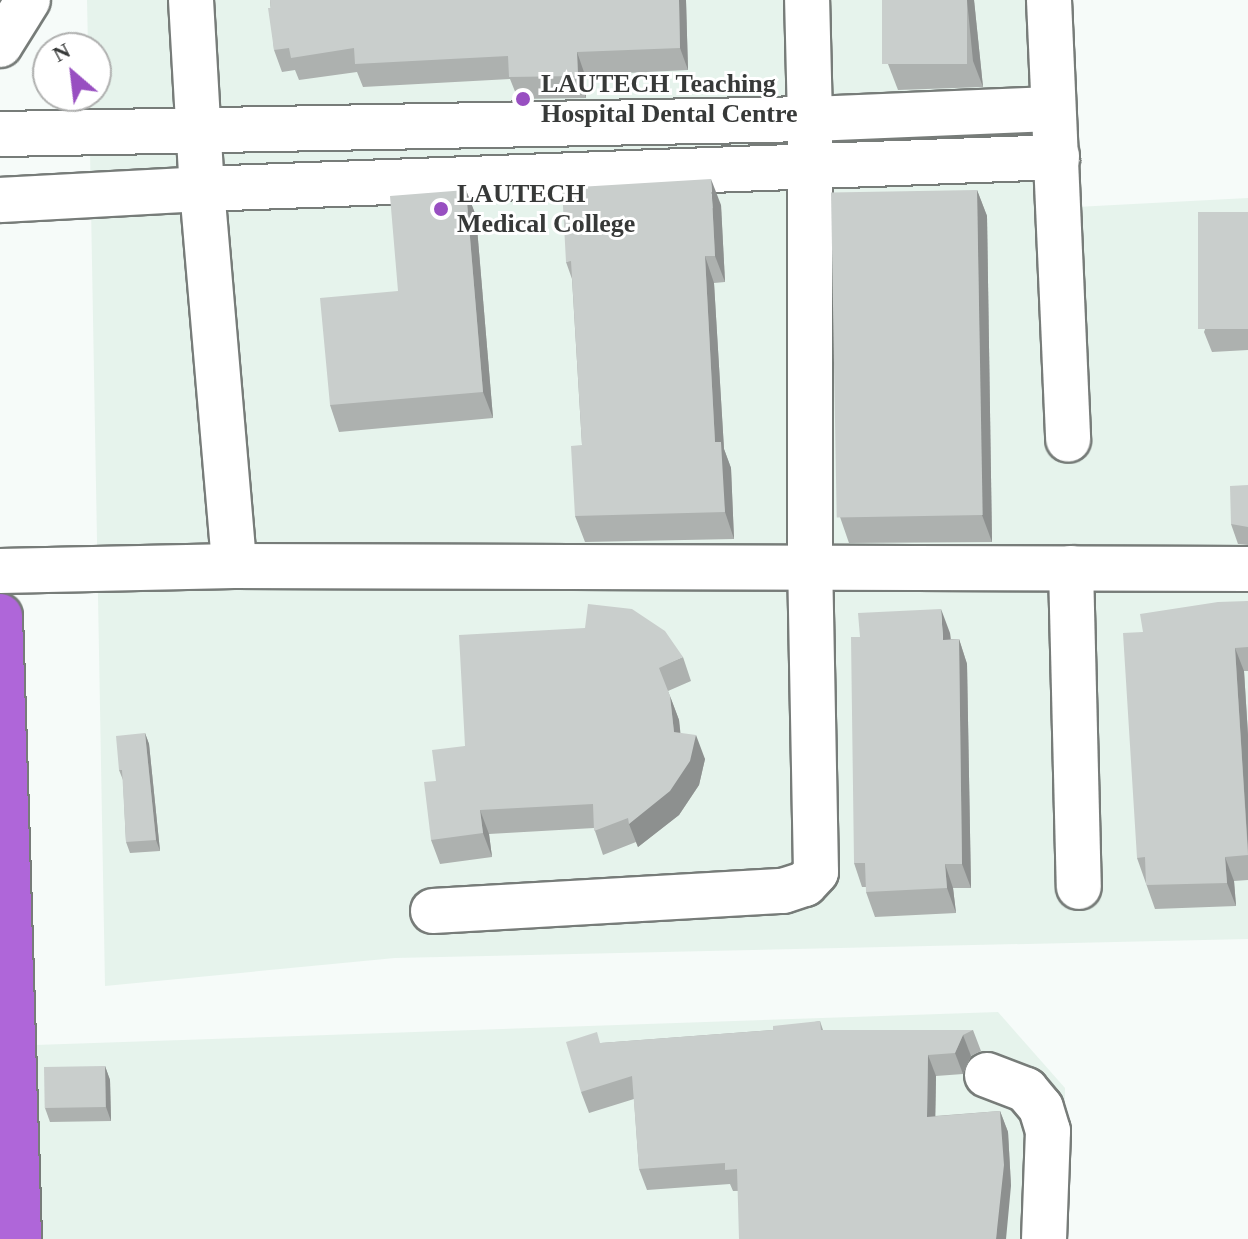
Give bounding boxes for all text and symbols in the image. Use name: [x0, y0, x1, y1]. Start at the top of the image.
north arrow: [32, 32, 112, 112]
text: N: [49, 37, 74, 67]
place label: LAUTECH Teaching Hospital Dental Centre: [541, 68, 798, 130]
marker: LAUTECH Teaching Hospital Dental Centre: [512, 88, 534, 110]
place label: LAUTECH Medical College: [457, 178, 635, 240]
marker: LAUTECH Medical College: [432, 200, 450, 218]

